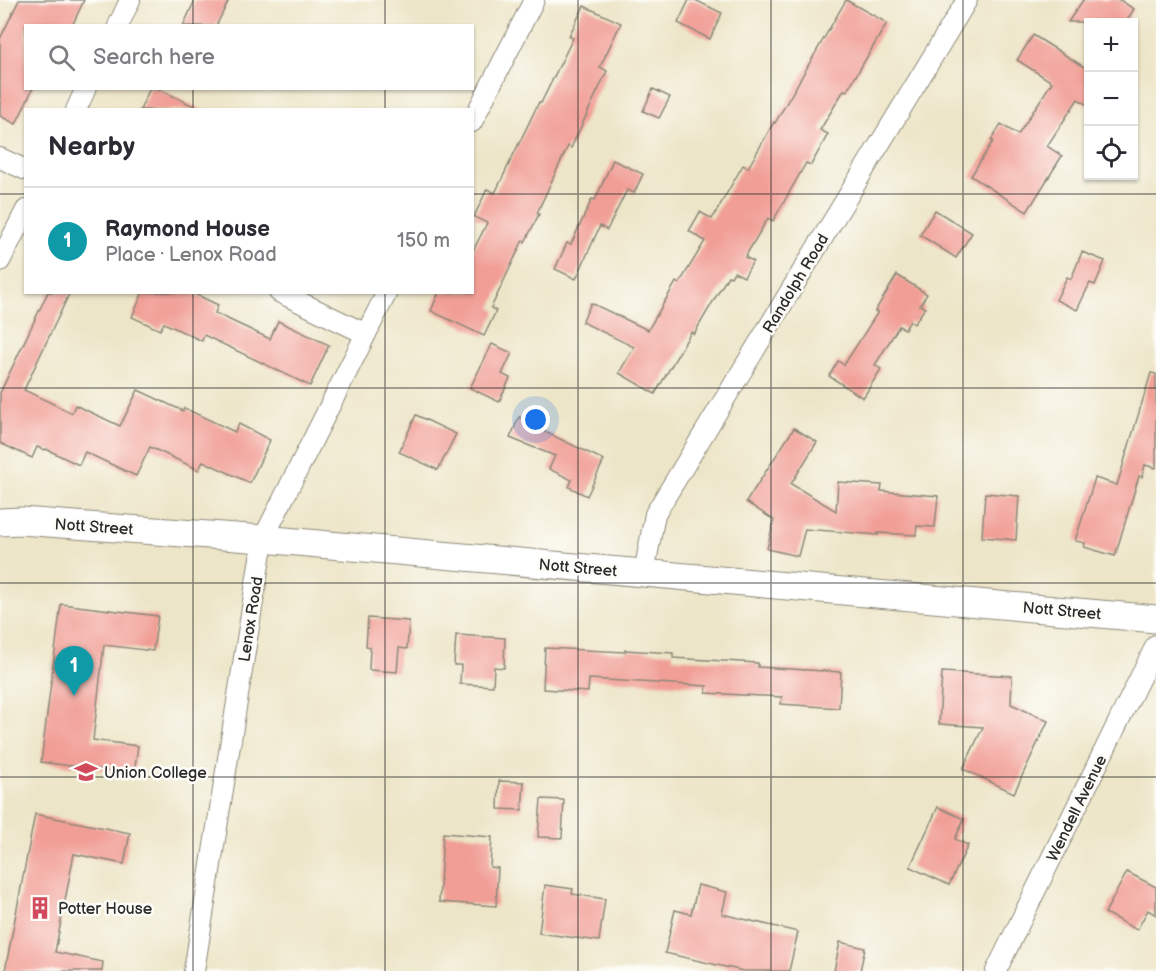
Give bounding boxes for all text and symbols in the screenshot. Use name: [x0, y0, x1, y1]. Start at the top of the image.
map controls: [1084, 18, 1138, 180]
button: +: [1084, 18, 1138, 72]
search box: [24, 24, 474, 90]
icon: search: [45, 41, 78, 74]
text: Search here: [93, 44, 215, 71]
button: −: [1084, 72, 1138, 126]
button: locate: [1084, 126, 1138, 180]
text: Nearby: [48, 132, 135, 163]
text: Raymond House: [105, 216, 270, 243]
text: 1: [63, 229, 72, 253]
text: 150 m: [397, 229, 450, 253]
street label: Randolph Road: [759, 231, 833, 337]
text: Place · Lenox Road: [105, 243, 277, 267]
your location: [521, 405, 550, 434]
street label: Nott Street: [54, 515, 134, 540]
street label: Nott Street: [538, 556, 618, 581]
street label: Lenox Road: [235, 575, 268, 663]
street label: Nott Street: [1022, 599, 1102, 624]
pin: 1: [54, 646, 94, 696]
street label: Wendell Avenue: [1043, 752, 1112, 865]
school or university icon: Union College: [73, 759, 99, 785]
place label: Union College: [104, 764, 207, 783]
building icon: Potter House: [27, 895, 53, 921]
place label: Potter House: [58, 900, 153, 919]

